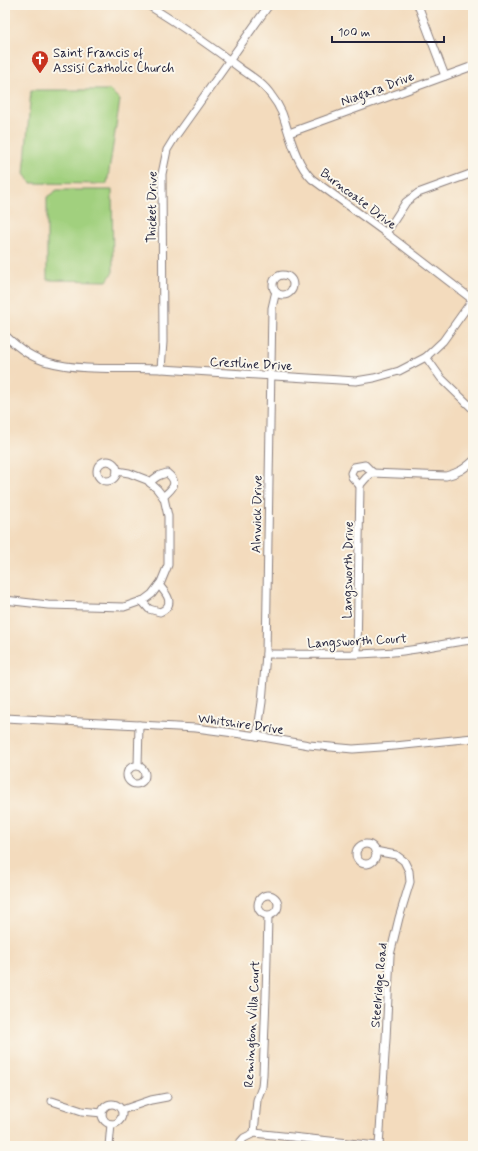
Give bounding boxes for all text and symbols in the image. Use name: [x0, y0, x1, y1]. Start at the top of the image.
scale bar: [332, 18, 444, 44]
text: 100 m: [338, 25, 370, 41]
place label: Saint Francis of Assisi Catholic Church: [53, 45, 175, 77]
church icon: Saint Francis of Assisi Catholic Church: [30, 49, 50, 74]
street label: Niagara Drive: [338, 68, 417, 112]
street label: Burncoate Drive: [316, 165, 400, 234]
street label: Thicket Drive: [143, 171, 162, 243]
street label: Crestline Drive: [209, 354, 293, 375]
street label: Alnwick Drive: [248, 475, 267, 553]
street label: Langsworth Drive: [339, 521, 359, 619]
street label: Langsworth Court: [307, 630, 407, 654]
street label: Whitshire Drive: [197, 710, 285, 739]
street label: Steelridge Road: [367, 942, 393, 1028]
street label: Remington Villa Court: [241, 960, 264, 1088]

